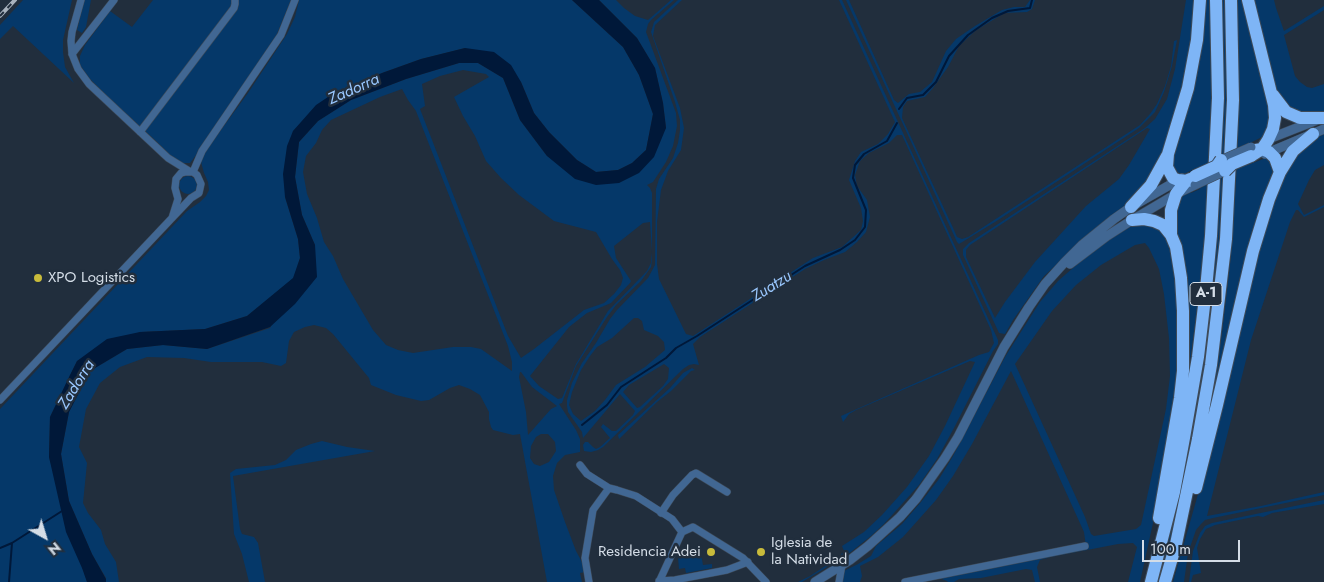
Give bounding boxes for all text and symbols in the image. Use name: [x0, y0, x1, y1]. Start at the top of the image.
water label: Zadorra: [325, 70, 383, 110]
water label: Zuatzu: [748, 267, 796, 307]
place label: XPO Logistics: [48, 269, 135, 287]
marker: XPO Logistics: [32, 272, 44, 284]
road number: A-1: [1190, 282, 1222, 306]
water label: Zadorra: [55, 357, 99, 413]
north arrow: [20, 512, 70, 562]
scale bar: [1144, 530, 1242, 562]
place label: Iglesia de la Natividad: [771, 534, 847, 569]
text: N: [44, 537, 65, 560]
text: 100 m: [1150, 538, 1191, 560]
place label: Residencia Adei: [598, 543, 701, 561]
marker: Residencia Adei: [705, 546, 717, 558]
marker: Iglesia de la Natividad: [755, 546, 767, 558]

